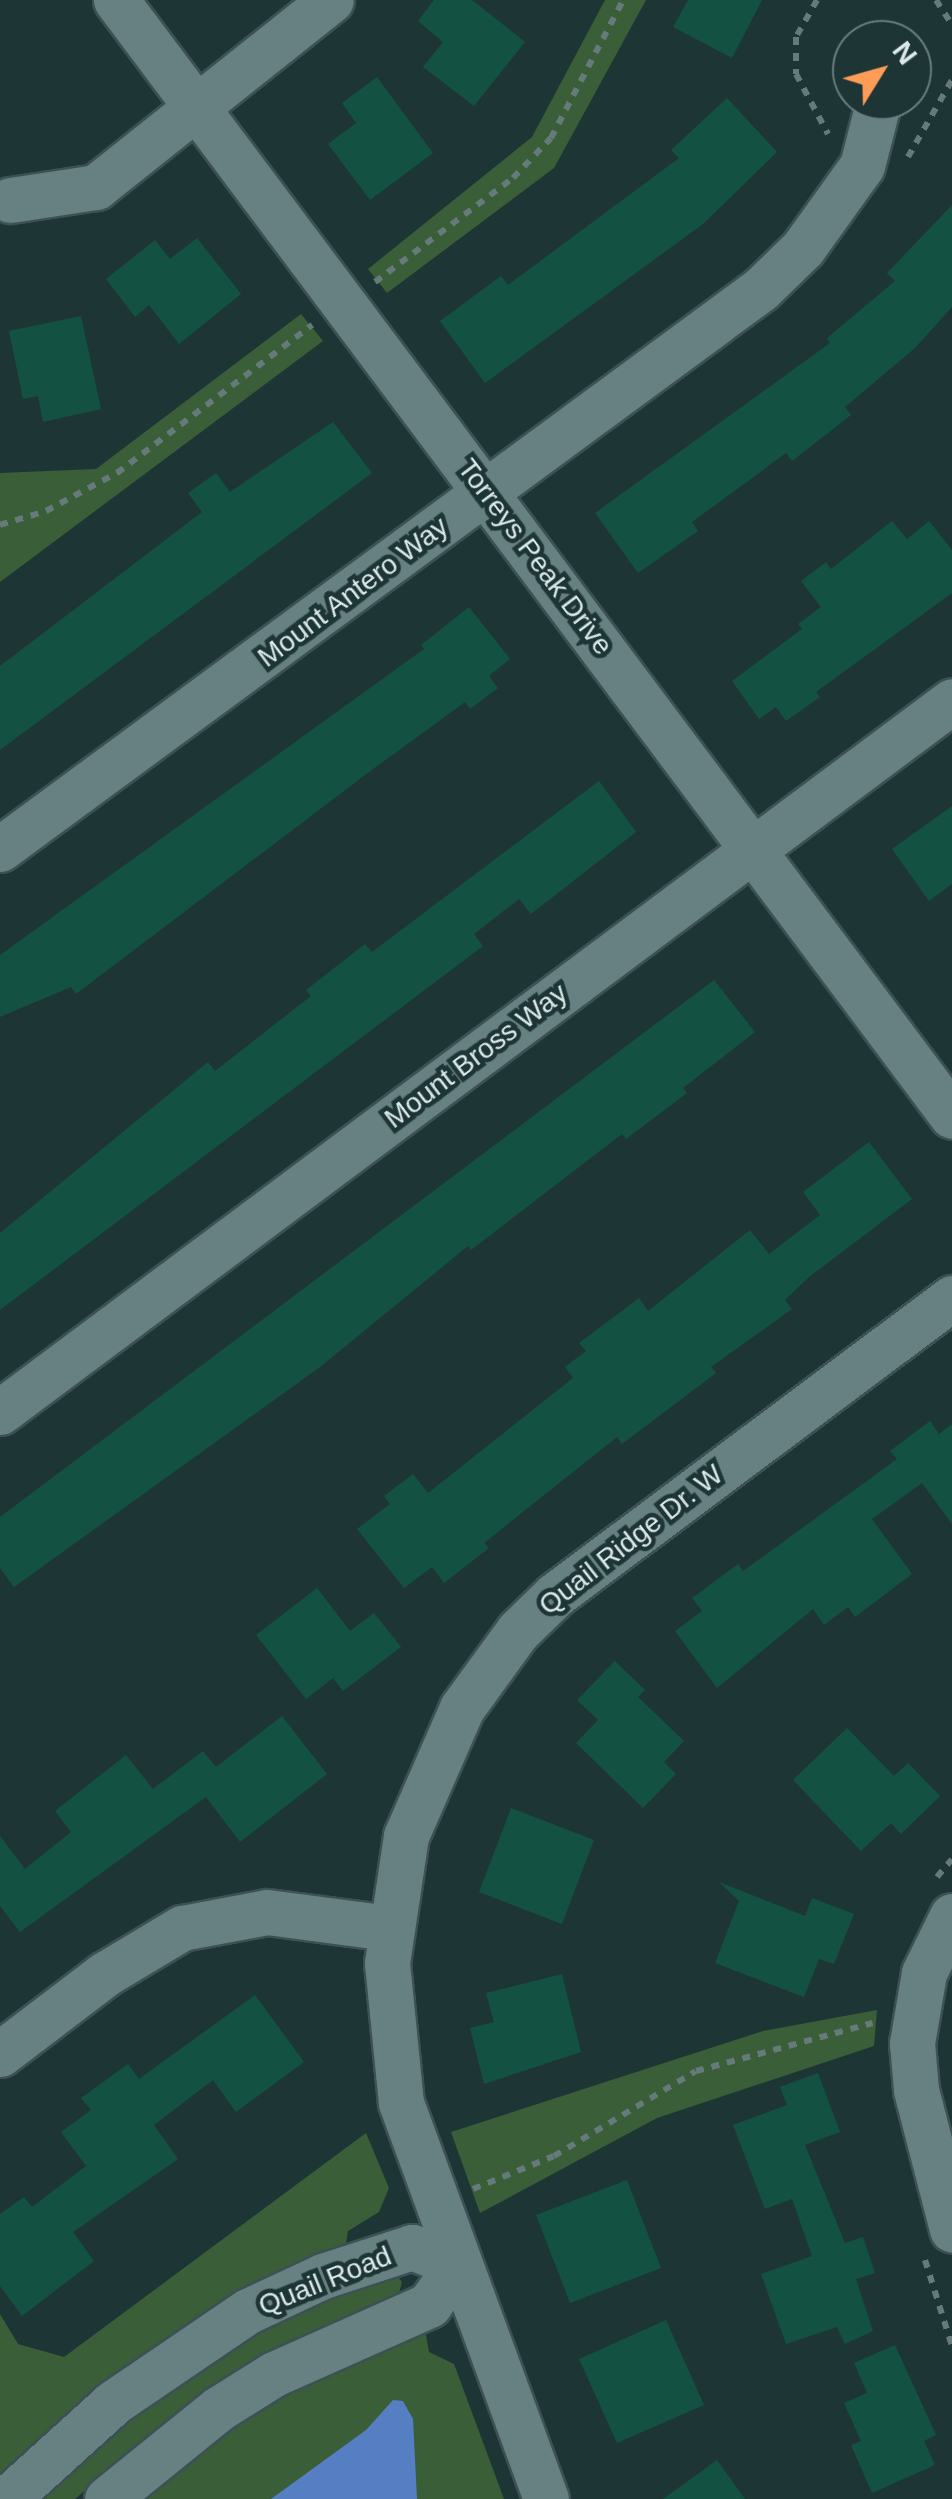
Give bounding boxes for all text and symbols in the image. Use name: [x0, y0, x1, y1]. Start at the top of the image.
north arrow: [832, 20, 932, 120]
text: N: [886, 35, 923, 70]
street label: Torreys Peak Drive: [450, 452, 620, 662]
street label: Mount Antero Way: [251, 509, 455, 675]
street label: Mount Bross Way: [378, 976, 574, 1136]
street label: Quail Ridge Dr. W: [532, 1458, 730, 1622]
street label: Quail Road: [254, 2239, 396, 2323]

